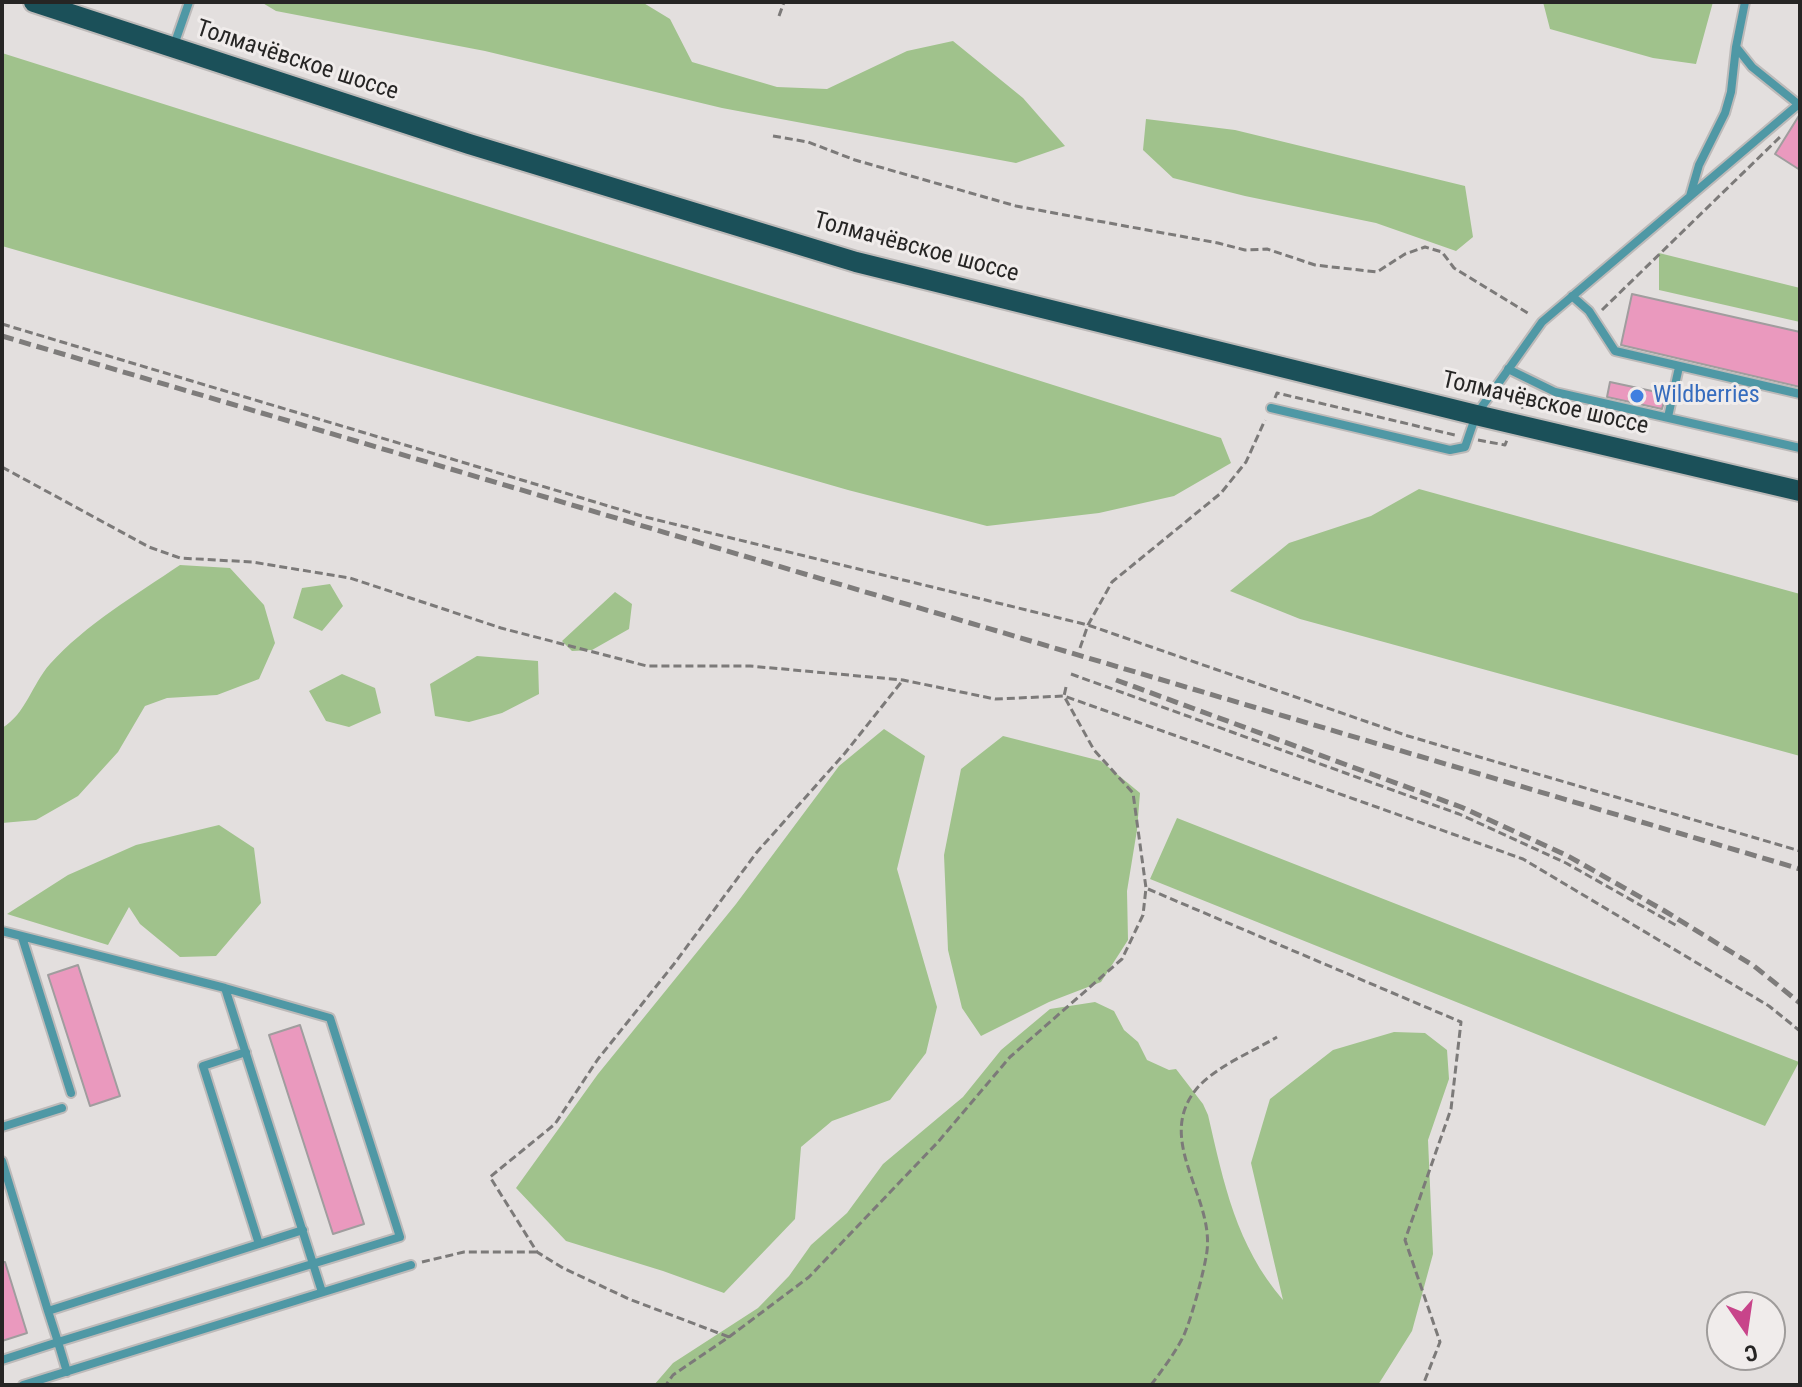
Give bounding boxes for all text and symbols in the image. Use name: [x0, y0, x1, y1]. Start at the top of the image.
street label: Толмачёвское шоссе: [192, 15, 402, 107]
street label: Толмачёвское шоссе: [810, 207, 1022, 289]
street label: Толмачёвское шоссе: [1439, 366, 1651, 442]
place label: Wildberries: [1653, 382, 1760, 410]
marker: Wildberries: [1628, 387, 1646, 405]
north arrow: [1706, 1291, 1786, 1371]
text: С: [1742, 1339, 1760, 1367]

